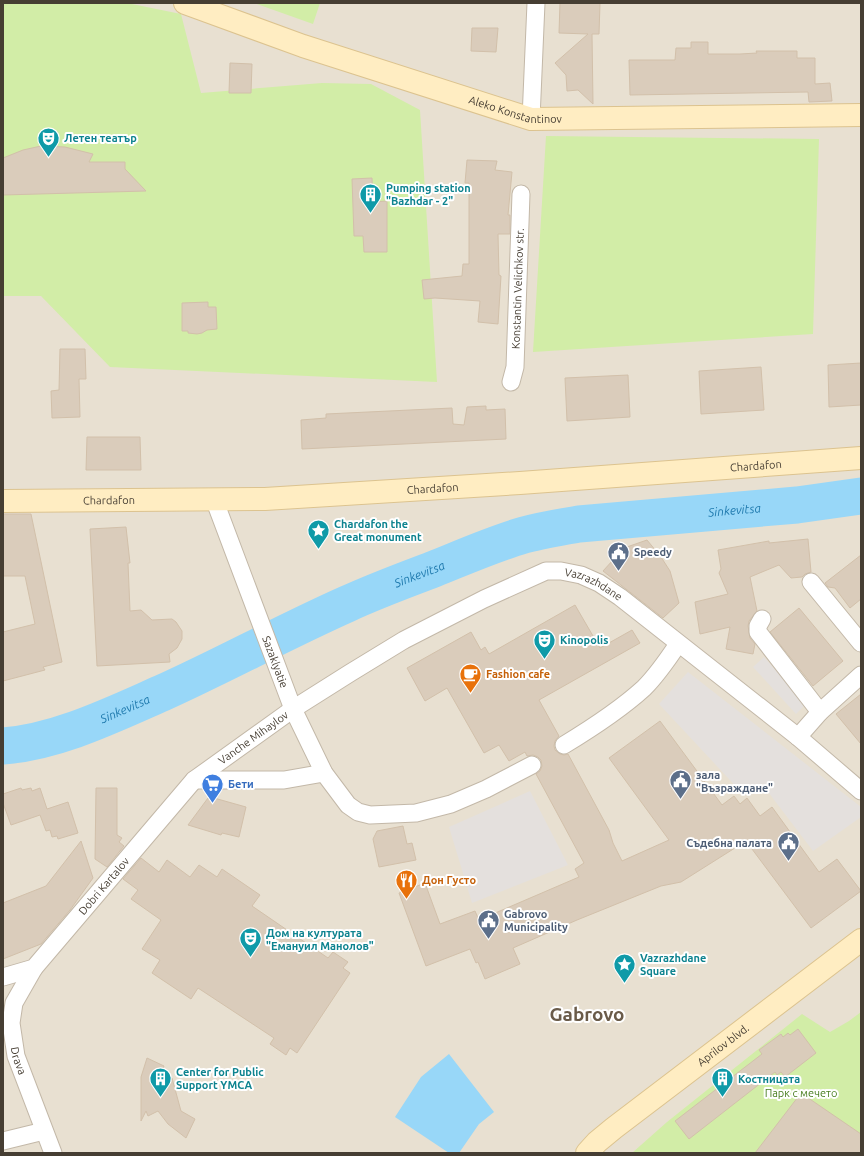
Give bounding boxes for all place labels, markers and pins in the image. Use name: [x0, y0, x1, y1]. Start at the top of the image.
theatre icon: Летен театър: [35, 125, 61, 158]
place label: Летен театър: [64, 132, 137, 144]
building icon: Pumping station "Bazhdar - 2": [357, 181, 383, 214]
place label: Pumping station "Bazhdar - 2": [386, 182, 471, 207]
place icon: Chardafon the Great monument: [305, 517, 331, 550]
place label: Chardafon the Great monument: [334, 518, 422, 543]
public building icon: Speedy: [605, 539, 631, 572]
place label: Speedy: [634, 546, 672, 558]
theatre icon: Kinopolis: [531, 627, 557, 660]
place label: Kinopolis: [560, 634, 608, 646]
cafe icon: Fashion cafe: [458, 661, 484, 694]
place label: Fashion cafe: [486, 668, 550, 680]
public building icon: зала "Възраждане": [667, 768, 693, 801]
place label: зала "Възраждане": [696, 769, 773, 794]
supermarket icon: Бети: [199, 771, 225, 804]
place label: Бети: [228, 778, 254, 790]
public building icon: Съдебна палата: [775, 830, 801, 863]
place label: Съдебна палата: [686, 837, 772, 849]
restaurant icon: Дон Густо: [394, 867, 420, 900]
place label: Дон Густо: [422, 874, 476, 886]
public building icon: Gabrovo Municipality: [476, 907, 502, 940]
place label: Gabrovo Municipality: [504, 908, 568, 933]
theatre icon: Дом на културата "Емануил Манолов": [238, 926, 264, 959]
place label: Дом на културата "Емануил Манолов": [266, 927, 374, 952]
place icon: Vazrazhdane Square: [612, 951, 638, 984]
place label: Vazrazhdane Square: [640, 952, 706, 977]
building icon: Center for Public Support YMCA: [147, 1065, 173, 1098]
place label: Center for Public Support YMCA: [176, 1066, 264, 1091]
building icon: Костницата: [709, 1066, 735, 1099]
place label: Костницата: [738, 1073, 800, 1085]

